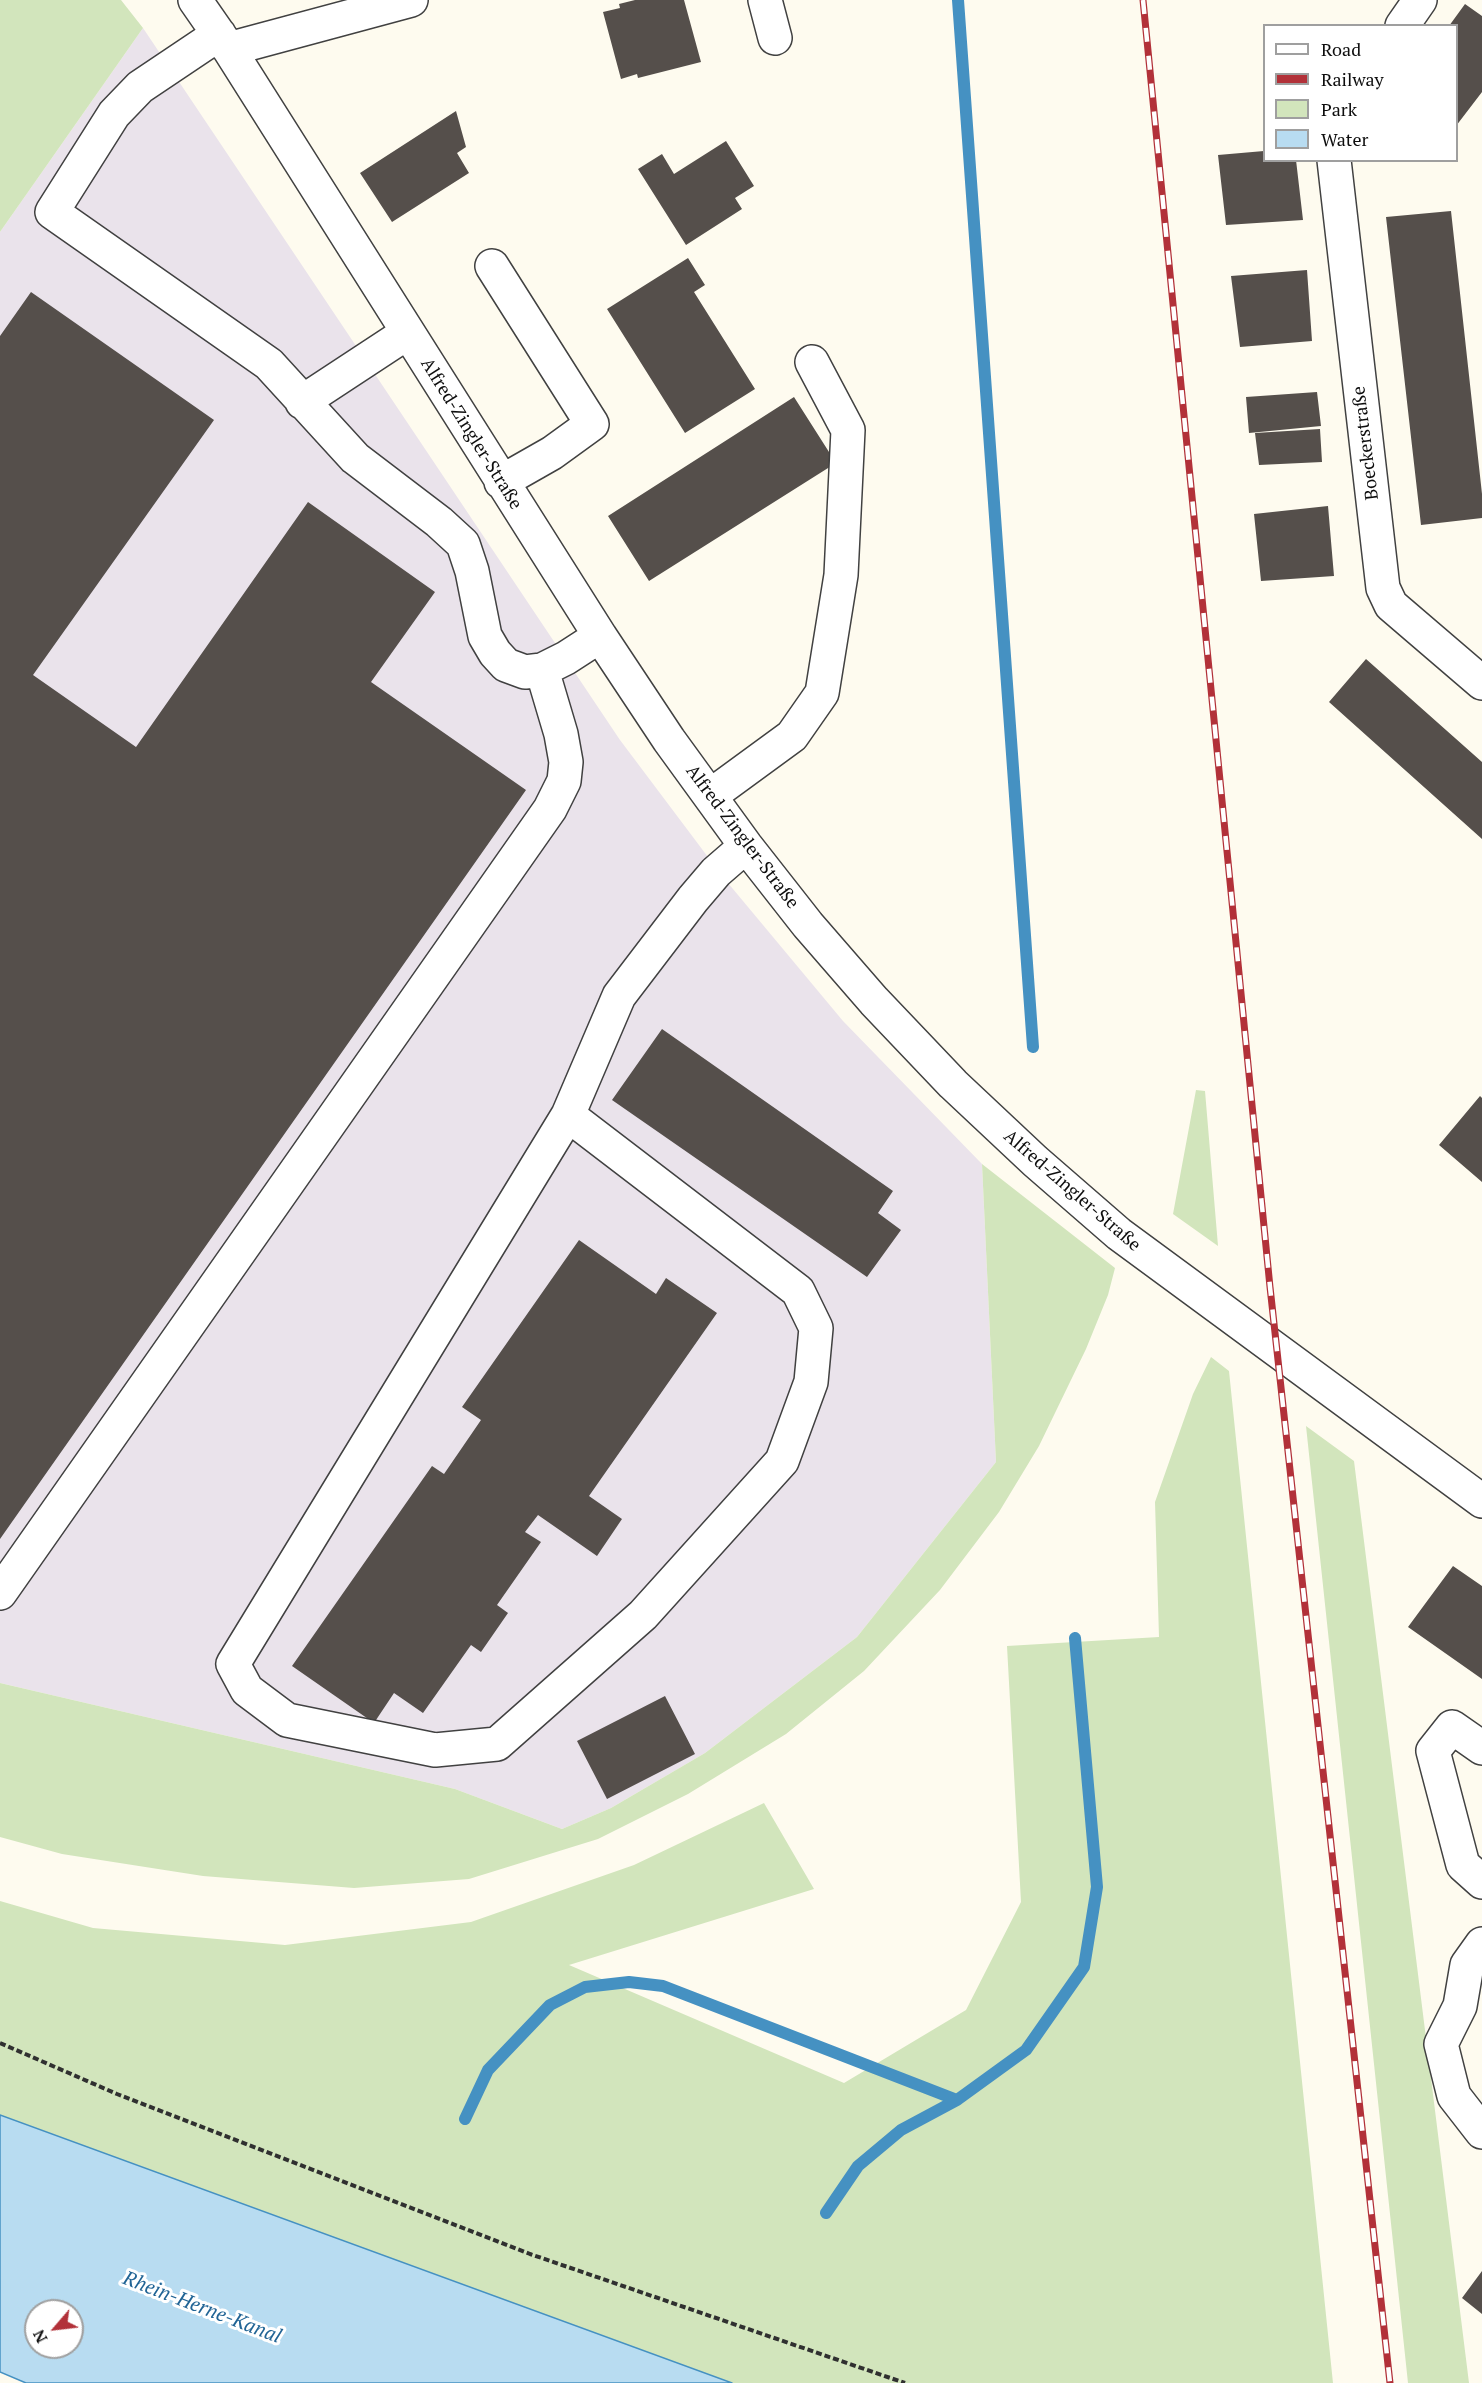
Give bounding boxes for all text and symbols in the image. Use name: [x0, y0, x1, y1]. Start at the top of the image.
legend: [1263, 24, 1458, 162]
text: Road: [1321, 37, 1361, 61]
text: Railway: [1321, 67, 1384, 91]
text: Park: [1321, 97, 1357, 121]
text: Water: [1321, 127, 1368, 151]
street label: Alfred-Zingler-Straße: [416, 354, 526, 514]
street label: Boeckerstraße: [1348, 385, 1384, 501]
street label: Alfred-Zingler-Straße: [681, 761, 803, 913]
street label: Alfred-Zingler-Straße: [999, 1126, 1145, 1256]
water label: Rhein-Herne-Kanal: [119, 2267, 285, 2349]
north arrow: [24, 2299, 84, 2359]
text: N: [27, 2326, 52, 2347]

